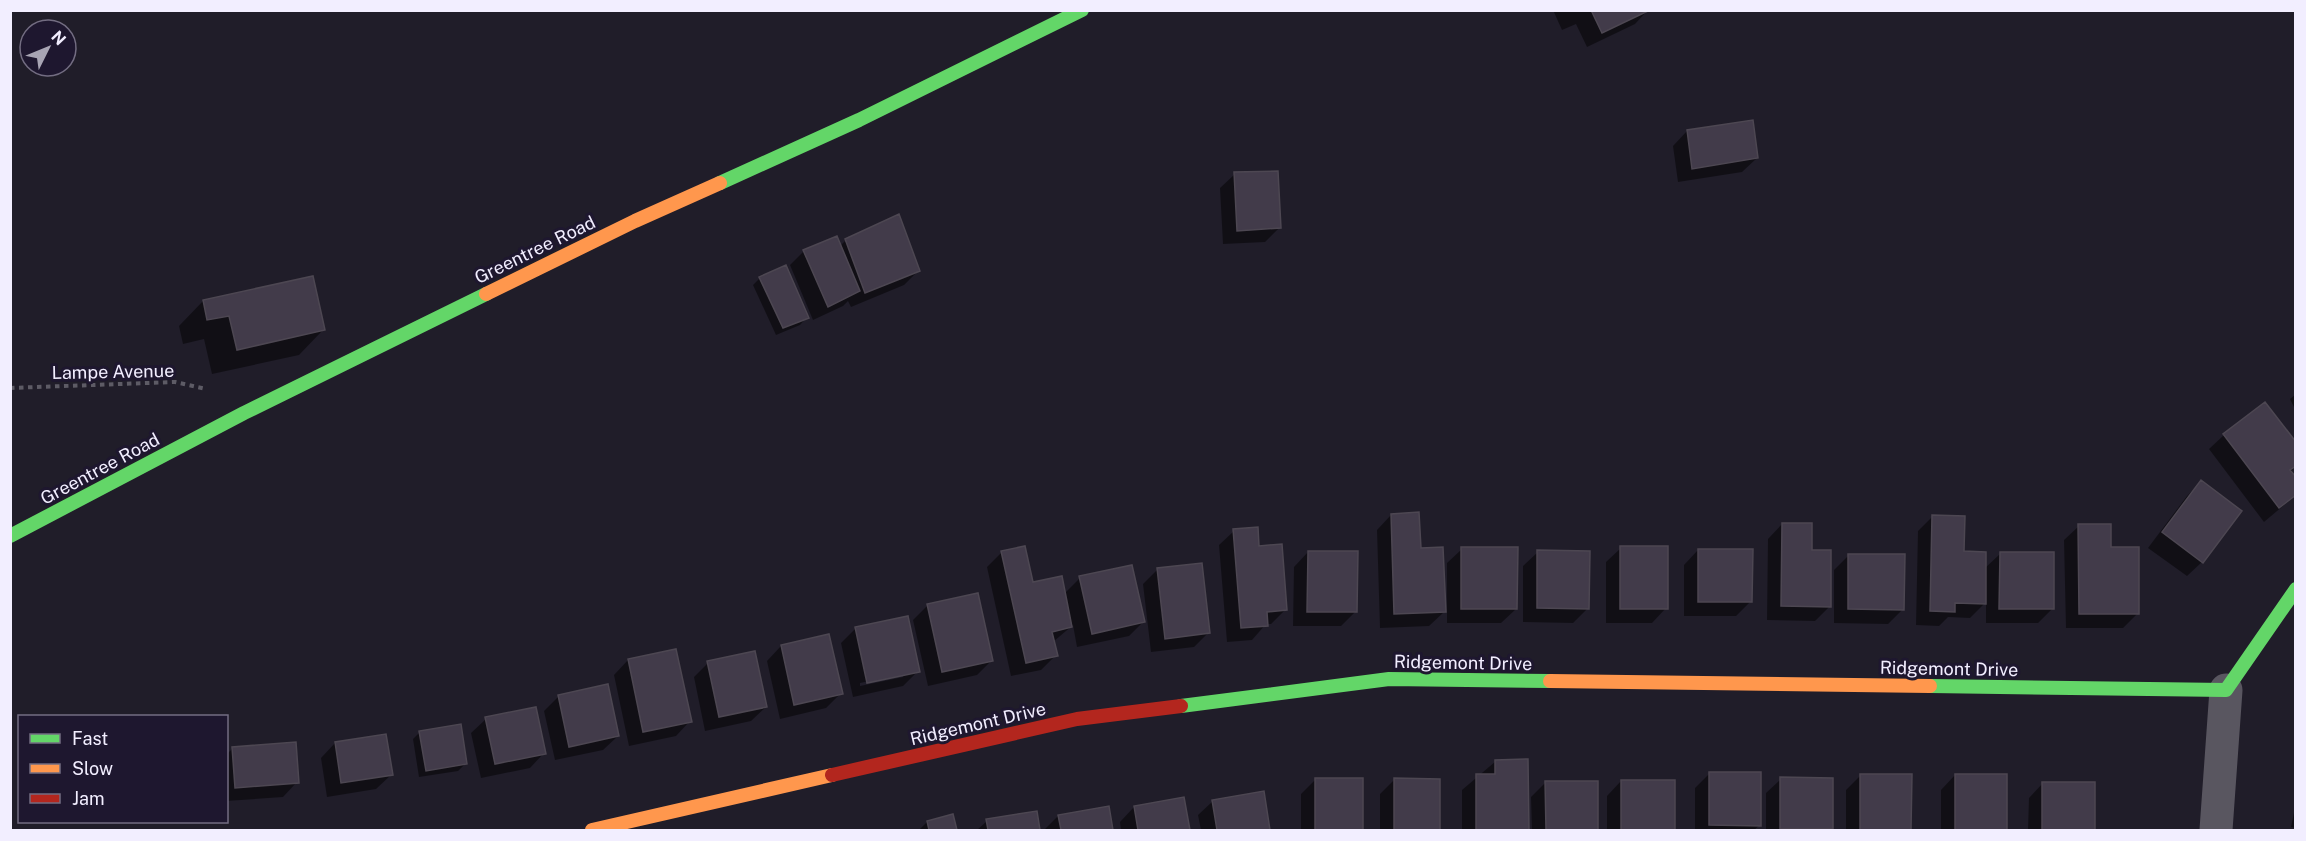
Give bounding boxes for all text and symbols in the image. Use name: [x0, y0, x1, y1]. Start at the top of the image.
north arrow: [18, 18, 78, 78]
text: N: [47, 27, 70, 49]
street label: Greentree Road: [471, 211, 599, 288]
street label: Lampe Avenue: [52, 360, 174, 383]
street label: Greentree Road: [37, 428, 163, 509]
street label: Ridgemont Drive: [1394, 651, 1532, 674]
street label: Ridgemont Drive: [1880, 657, 2018, 680]
street label: Ridgemont Drive: [908, 698, 1048, 749]
legend: [18, 715, 228, 823]
text: Fast: [72, 728, 108, 749]
text: Slow: [72, 758, 113, 779]
text: Jam: [72, 788, 105, 809]

